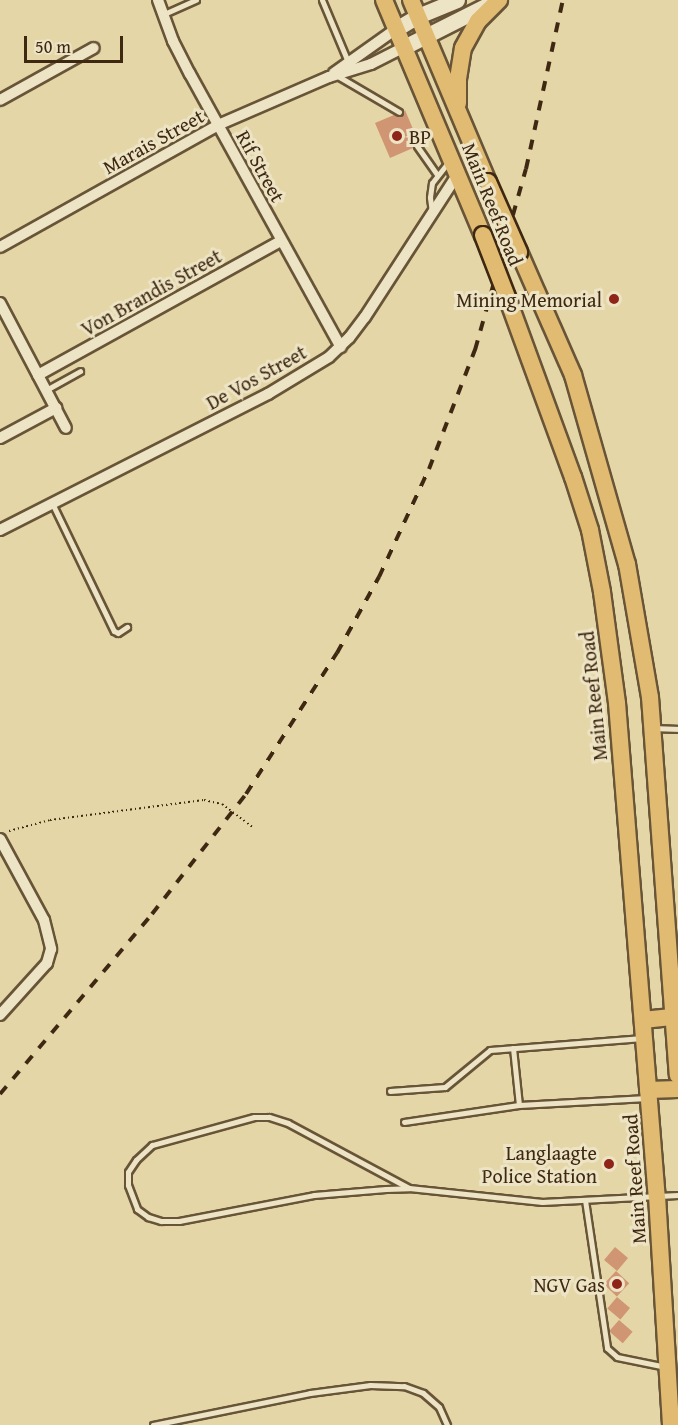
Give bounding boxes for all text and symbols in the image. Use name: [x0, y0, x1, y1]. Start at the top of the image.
scale bar: [27, 24, 126, 62]
text: 50 m: [35, 33, 71, 60]
street label: Marais Street: [98, 103, 208, 179]
place label: BP: [409, 124, 431, 148]
street label: Rif Street: [231, 126, 291, 206]
marker: BP: [390, 129, 404, 143]
street label: Main Reef Road: [458, 139, 528, 269]
street label: Von Brandis Street: [77, 243, 225, 341]
place label: Mining Memorial: [456, 287, 602, 311]
marker: Mining Memorial: [607, 292, 621, 306]
street label: De Vos Street: [202, 340, 310, 414]
street label: Main Reef Road: [574, 630, 612, 762]
street label: Main Reef Road: [617, 1113, 651, 1245]
place label: Langlaagte Police Station: [482, 1140, 597, 1187]
marker: Langlaagte Police Station: [602, 1157, 616, 1171]
place label: NGV Gas: [533, 1272, 605, 1296]
marker: NGV Gas: [610, 1277, 624, 1291]

